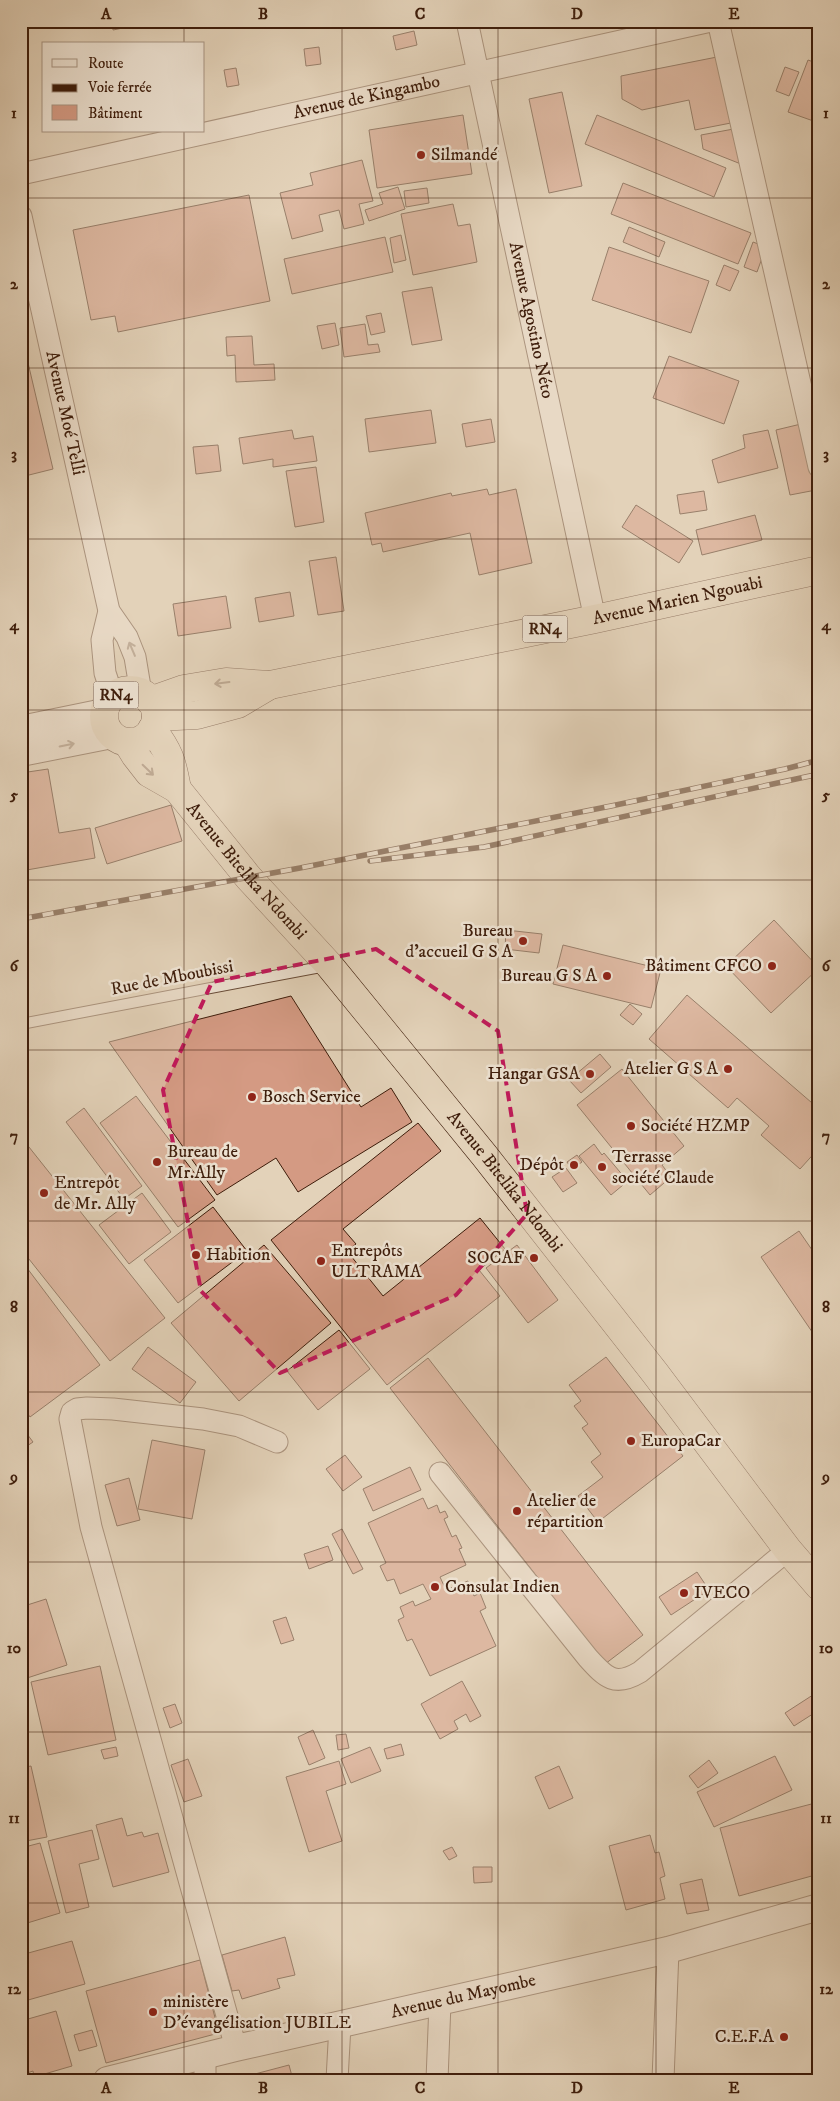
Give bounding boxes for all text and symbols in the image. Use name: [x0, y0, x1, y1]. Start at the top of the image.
text: A: [100, 4, 112, 24]
text: B: [258, 4, 268, 24]
text: C: [415, 4, 425, 24]
text: D: [571, 4, 583, 24]
text: E: [728, 4, 740, 24]
legend: [42, 42, 205, 132]
text: Route: [88, 54, 123, 73]
street label: Avenue de Kingambo: [291, 70, 442, 124]
text: Voie ferrée: [87, 78, 152, 97]
text: 1: [11, 103, 17, 123]
text: 1: [823, 103, 829, 123]
text: Bâtiment: [88, 104, 143, 123]
place label: Silmandé: [431, 144, 498, 166]
marker: Silmandé: [415, 149, 427, 161]
street label: Avenue Agostino Néto: [504, 240, 559, 401]
text: 2: [10, 274, 19, 294]
text: 2: [822, 274, 831, 294]
street label: Avenue Moé Telli: [40, 349, 89, 477]
text: 3: [11, 444, 17, 464]
text: 3: [823, 444, 829, 464]
street label: Avenue Marien Ngouabi: [591, 572, 765, 630]
text: 4: [8, 615, 19, 635]
text: 4: [820, 615, 831, 635]
road number: RN4: [522, 616, 568, 642]
one-way arrow: [126, 642, 136, 657]
one-way arrow: [214, 678, 230, 688]
road number: RN4: [94, 682, 138, 708]
one-way arrow: [58, 740, 74, 749]
one-way arrow: [142, 764, 154, 776]
text: 5: [9, 785, 18, 805]
text: 5: [821, 785, 830, 805]
street label: Avenue Bitelika Ndombi: [181, 798, 311, 945]
place label: Bureau d'accueil G S A: [405, 920, 514, 963]
marker: Bureau d'accueil G S A: [517, 935, 529, 947]
street label: Rue de Mboubissi: [109, 955, 235, 1001]
place label: Bâtiment CFCO: [645, 955, 762, 977]
text: 6: [10, 956, 20, 976]
text: 6: [822, 956, 832, 976]
marker: Bâtiment CFCO: [766, 960, 778, 972]
place label: Bureau G S A: [501, 965, 598, 987]
marker: Bureau G S A: [601, 970, 613, 982]
place label: Atelier G S A: [624, 1058, 719, 1080]
place label: Hangar GSA: [487, 1063, 581, 1085]
marker: Atelier G S A: [722, 1063, 734, 1075]
marker: Hangar GSA: [584, 1068, 596, 1080]
place label: Bosch Service: [262, 1086, 361, 1108]
marker: Bosch Service: [246, 1091, 258, 1103]
street label: Avenue Bitelika Ndombi: [442, 1107, 567, 1257]
place label: Société HZMP: [641, 1115, 750, 1137]
marker: Société HZMP: [625, 1120, 637, 1132]
text: 7: [10, 1126, 18, 1146]
text: 7: [822, 1126, 830, 1146]
place label: Bureau de Mr.Ally: [167, 1141, 238, 1184]
place label: Terrasse société Claude: [612, 1146, 714, 1189]
place label: Dépôt: [520, 1154, 564, 1176]
marker: Bureau de Mr.Ally: [151, 1156, 163, 1168]
marker: Dépôt: [568, 1159, 580, 1171]
marker: Terrasse société Claude: [596, 1161, 608, 1173]
place label: Entrepôt de Mr. Ally: [54, 1172, 136, 1215]
marker: Entrepôt de Mr. Ally: [38, 1187, 50, 1199]
place label: Entrepôts ULTRAMA: [331, 1240, 422, 1283]
place label: Habition: [206, 1244, 271, 1266]
place label: SOCAF: [467, 1247, 524, 1269]
marker: Habition: [190, 1249, 202, 1261]
marker: SOCAF: [528, 1252, 540, 1264]
marker: Entrepôts ULTRAMA: [315, 1255, 327, 1267]
text: 8: [10, 1297, 18, 1317]
text: 8: [822, 1297, 830, 1317]
place label: EuropaCar: [641, 1430, 721, 1452]
marker: EuropaCar: [625, 1435, 637, 1447]
text: 9: [9, 1467, 18, 1487]
text: 9: [821, 1467, 830, 1487]
place label: Atelier de répartition: [527, 1490, 604, 1533]
marker: Atelier de répartition: [511, 1505, 523, 1517]
place label: Consulat Indien: [445, 1576, 560, 1598]
marker: Consulat Indien: [429, 1581, 441, 1593]
place label: IVECO: [694, 1582, 750, 1604]
marker: IVECO: [678, 1587, 690, 1599]
text: 10: [7, 1638, 22, 1658]
text: 10: [819, 1638, 834, 1658]
text: 11: [8, 1808, 20, 1828]
text: 11: [820, 1808, 832, 1828]
street label: Avenue du Mayombe: [389, 1969, 538, 2024]
text: 12: [7, 1979, 22, 1999]
text: 12: [819, 1979, 834, 1999]
place label: ministère D'évangélisation JUBILE: [163, 1991, 351, 2034]
marker: ministère D'évangélisation JUBILE: [147, 2006, 159, 2018]
place label: C.E.F.A: [715, 2026, 775, 2048]
marker: C.E.F.A: [778, 2031, 790, 2043]
text: A: [100, 2078, 112, 2098]
text: B: [258, 2078, 268, 2098]
text: C: [415, 2078, 425, 2098]
text: D: [571, 2078, 583, 2098]
text: E: [728, 2078, 740, 2098]

